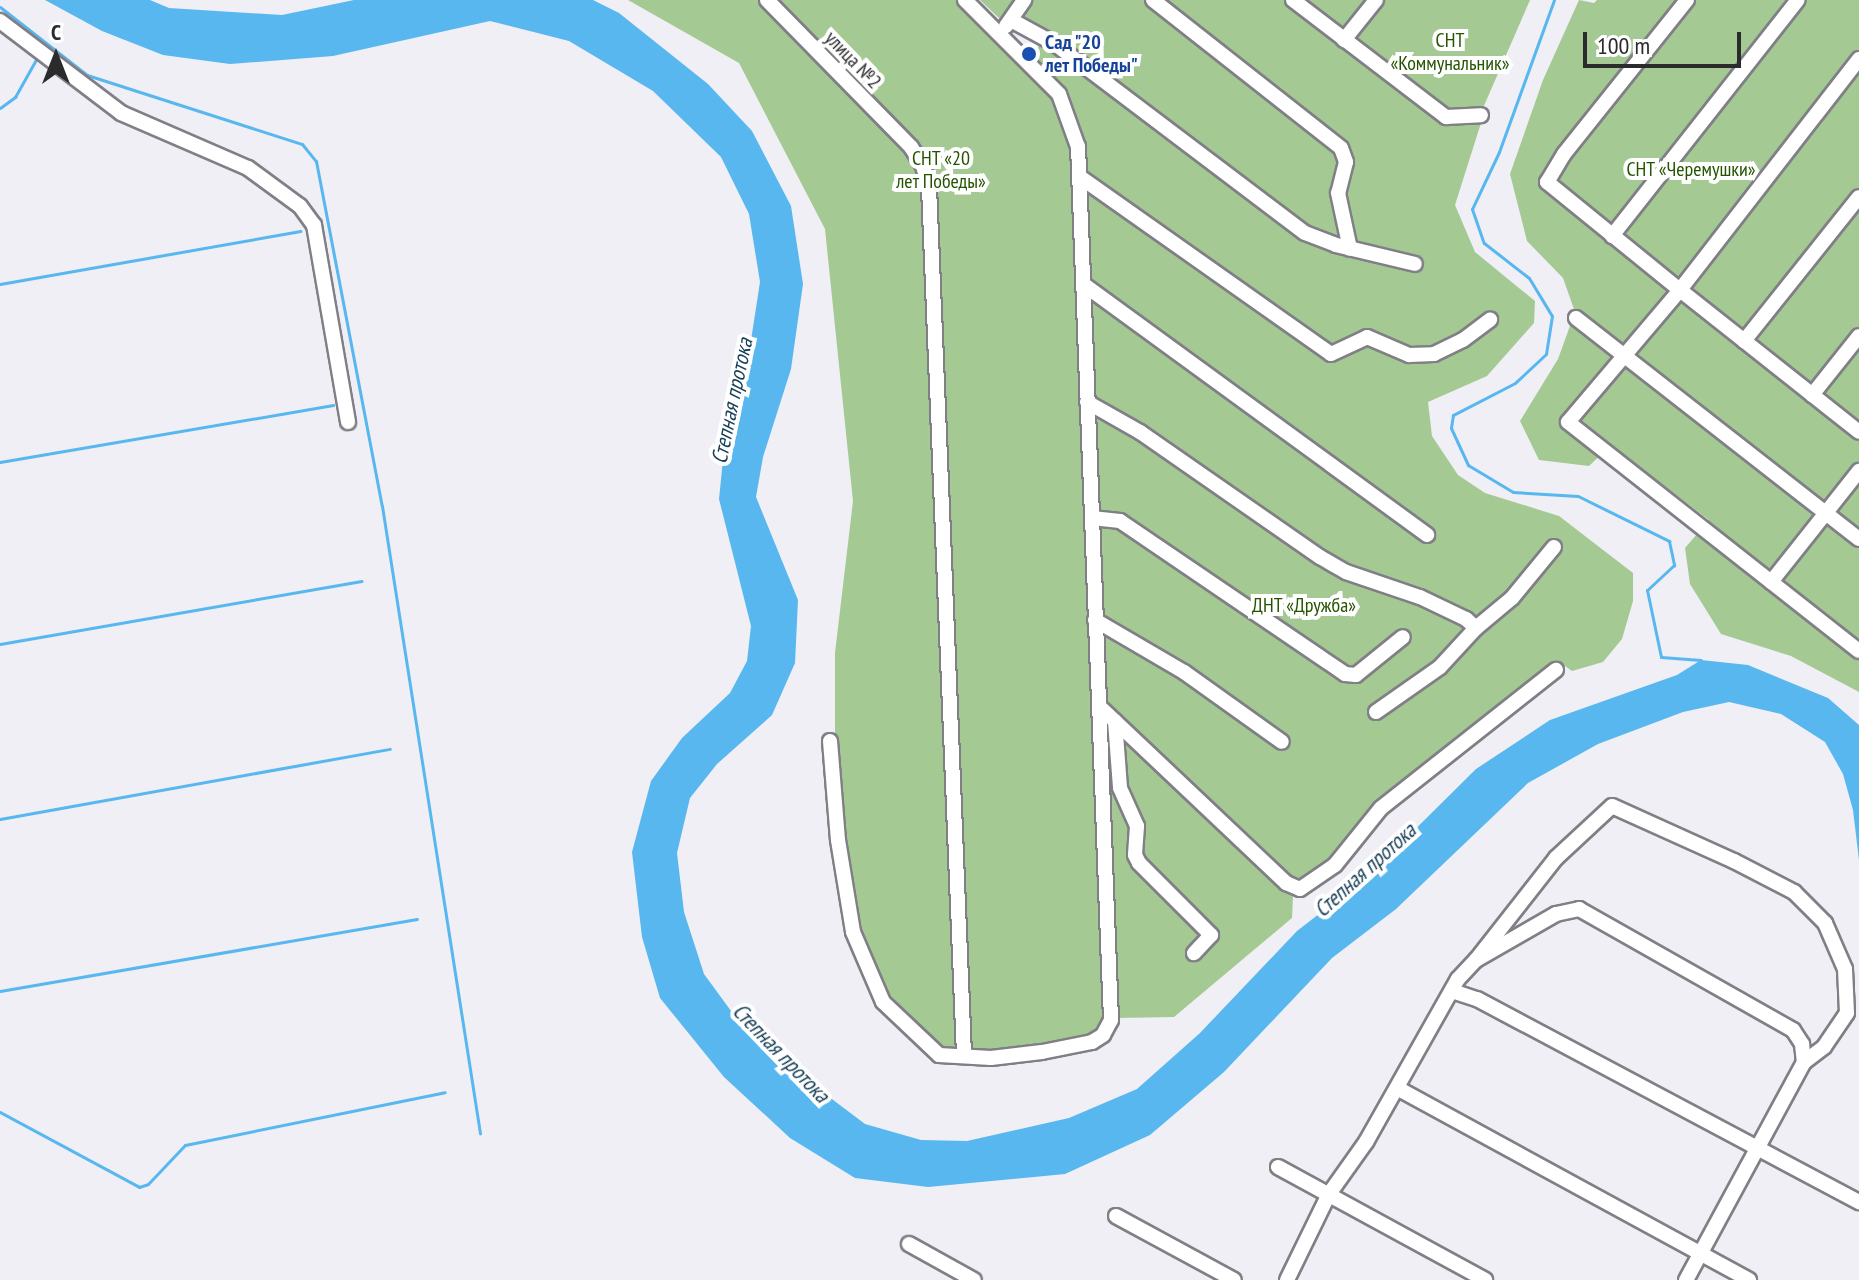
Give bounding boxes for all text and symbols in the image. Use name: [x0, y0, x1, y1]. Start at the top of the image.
north arrow: [16, 16, 96, 96]
scale bar: [1587, 16, 1745, 66]
text: С: [51, 18, 61, 46]
street label: улица №2: [820, 26, 886, 94]
park label: СНТ «Коммунальник»: [1391, 28, 1509, 75]
place label: Сад "20 лет Победы": [1045, 30, 1138, 77]
text: 100 m: [1597, 30, 1650, 61]
marker: Сад "20 лет Победы": [1020, 45, 1038, 63]
park label: СНТ «20 лет Победы»: [896, 146, 986, 193]
park label: СНТ «Черемушки»: [1626, 157, 1756, 181]
water label: Степная протока: [706, 336, 758, 466]
park label: ДНТ «Дружба»: [1252, 593, 1356, 617]
water label: Степная протока: [1309, 817, 1421, 923]
water label: Степная протока: [727, 998, 835, 1108]

